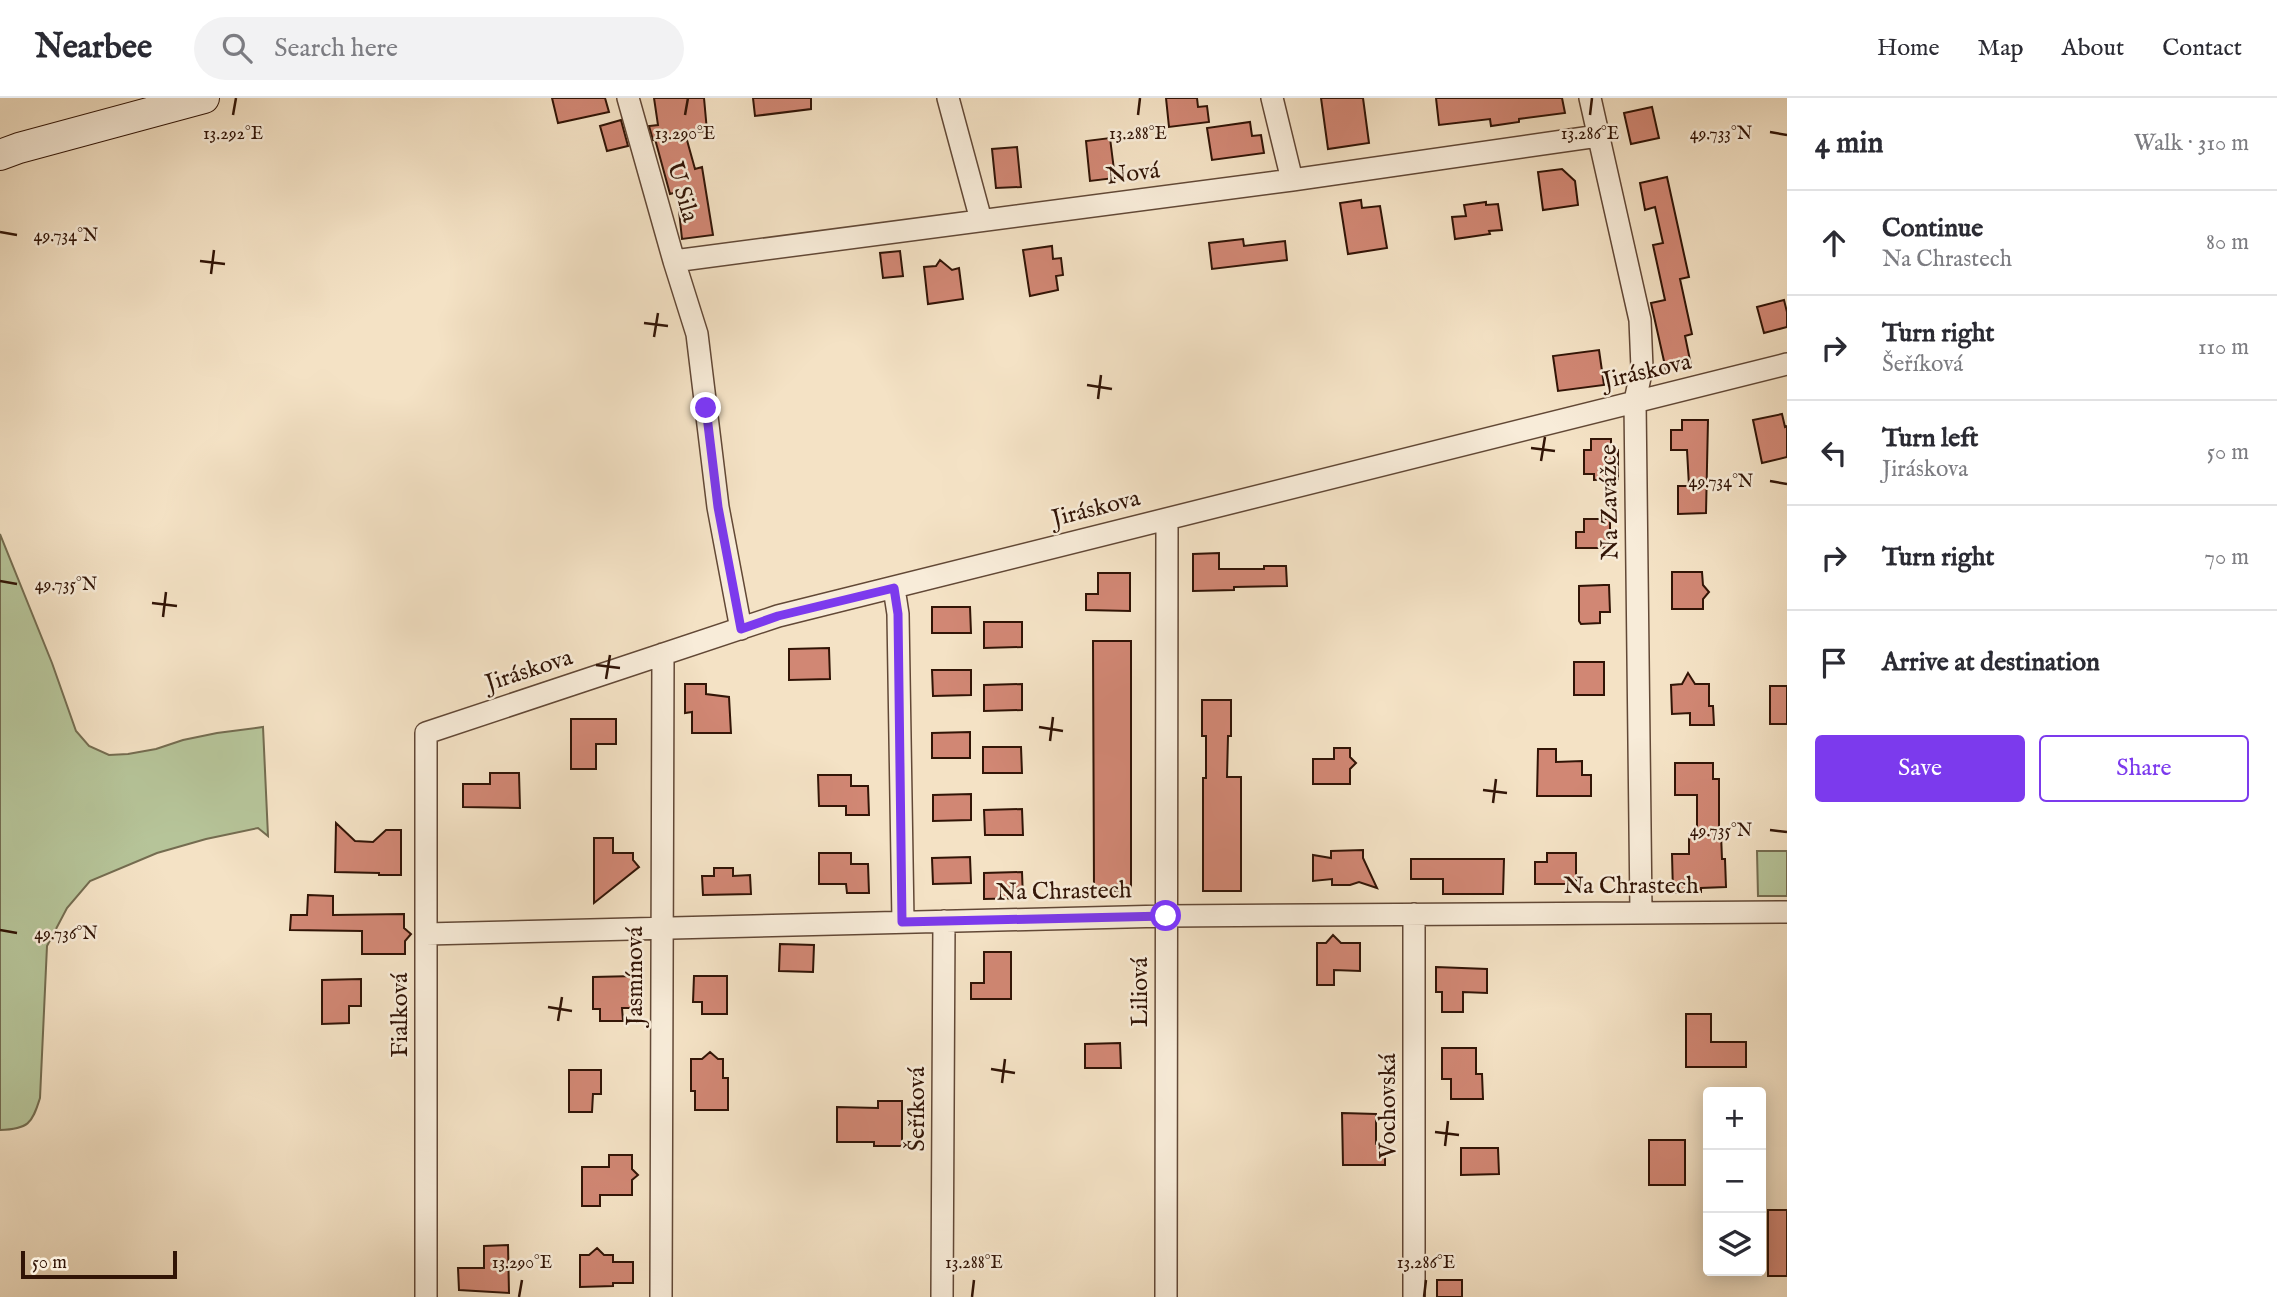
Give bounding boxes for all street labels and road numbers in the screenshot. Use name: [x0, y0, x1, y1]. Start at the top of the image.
street label: Nová: [1104, 155, 1162, 193]
street label: U Sila: [659, 158, 706, 226]
street label: Jiráskova: [1597, 347, 1695, 398]
street label: Na Zavážce: [1593, 444, 1627, 560]
street label: Jiráskova: [1046, 483, 1144, 536]
street label: Jiráskova: [479, 642, 577, 701]
street label: Na Chrastech: [1563, 871, 1699, 902]
street label: Na Chrastech: [996, 875, 1132, 909]
street label: Jasmínová: [620, 926, 651, 1029]
street label: Liliová: [1125, 956, 1156, 1027]
street label: Fialková: [385, 972, 416, 1057]
street label: Vochovská: [1373, 1053, 1404, 1160]
street label: Šeříková: [902, 1066, 933, 1151]

